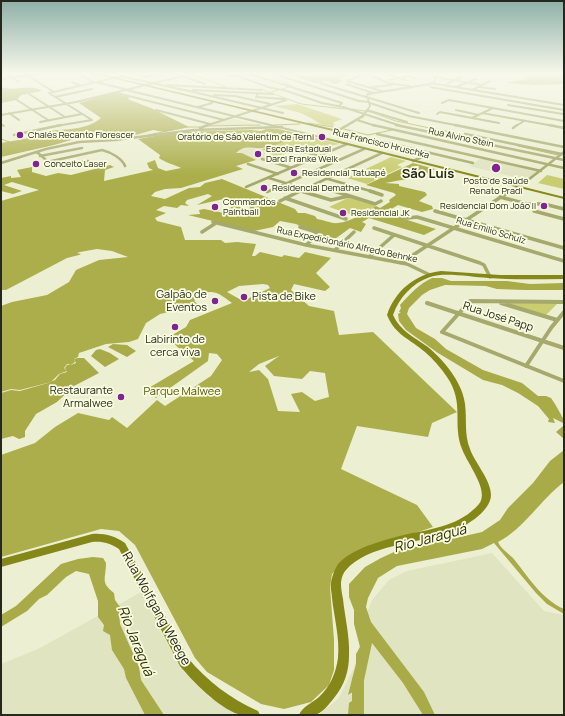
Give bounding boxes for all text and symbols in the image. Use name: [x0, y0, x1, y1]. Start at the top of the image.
street label: Rua Alvino Stein: [427, 126, 495, 150]
street label: Rua Francisco Hruschka: [332, 127, 430, 161]
marker: Chalés Recanto Florescer: [15, 130, 25, 140]
place label: Chalés Recanto Florescer: [28, 130, 134, 140]
place label: Oratório de São Valentim de Terni: [177, 132, 314, 142]
marker: Oratório de São Valentim de Terni: [317, 132, 327, 142]
place label: Escola Estadual Darci Franke Welk: [266, 144, 338, 165]
marker: Escola Estadual Darci Franke Welk: [253, 149, 263, 159]
marker: Conceito Laser: [31, 159, 41, 169]
place label: Conceito Laser: [44, 159, 107, 169]
marker: Posto de Saúde Renato Pradi: [490, 162, 502, 174]
district label: São Luís: [402, 166, 454, 182]
marker: Residencial Tatuapé: [289, 168, 299, 178]
place label: Residencial Tatuapé: [302, 168, 386, 178]
place label: Posto de Saúde Renato Pradi: [464, 176, 528, 197]
marker: Residencial Demathe: [259, 183, 269, 193]
place label: Residencial Demathe: [272, 183, 359, 193]
place label: Commandos Paintball: [223, 197, 276, 218]
place label: Residencial Dom João II: [440, 201, 536, 211]
marker: Residencial Dom João II: [539, 201, 549, 211]
marker: Commandos Paintball: [210, 202, 220, 212]
marker: Residencial JK: [338, 208, 348, 218]
place label: Residencial JK: [351, 208, 410, 218]
street label: Rua Emilio Schulz: [455, 215, 527, 247]
street label: Rua Expedicionário Alfredo Behnke: [276, 225, 418, 265]
place label: Galpão de Eventos: [156, 288, 207, 314]
place label: Pista de Bike: [252, 290, 316, 304]
marker: Pista de Bike: [239, 292, 249, 302]
marker: Galpão de Eventos: [210, 296, 220, 306]
street label: Rua José Papp: [461, 299, 535, 335]
marker: Labirinto de cerca viva: [170, 322, 180, 332]
place label: Labirinto de cerca viva: [145, 333, 205, 359]
place label: Restaurante Armalwee: [50, 384, 113, 410]
park label: Parque Malwee: [143, 385, 221, 399]
marker: Restaurante Armalwee: [116, 392, 126, 402]
water label: Rio Jaraguá: [392, 521, 468, 557]
street label: Rua Wolfgang Weege: [118, 550, 194, 668]
water label: Rio Jaraguá: [113, 603, 157, 679]

